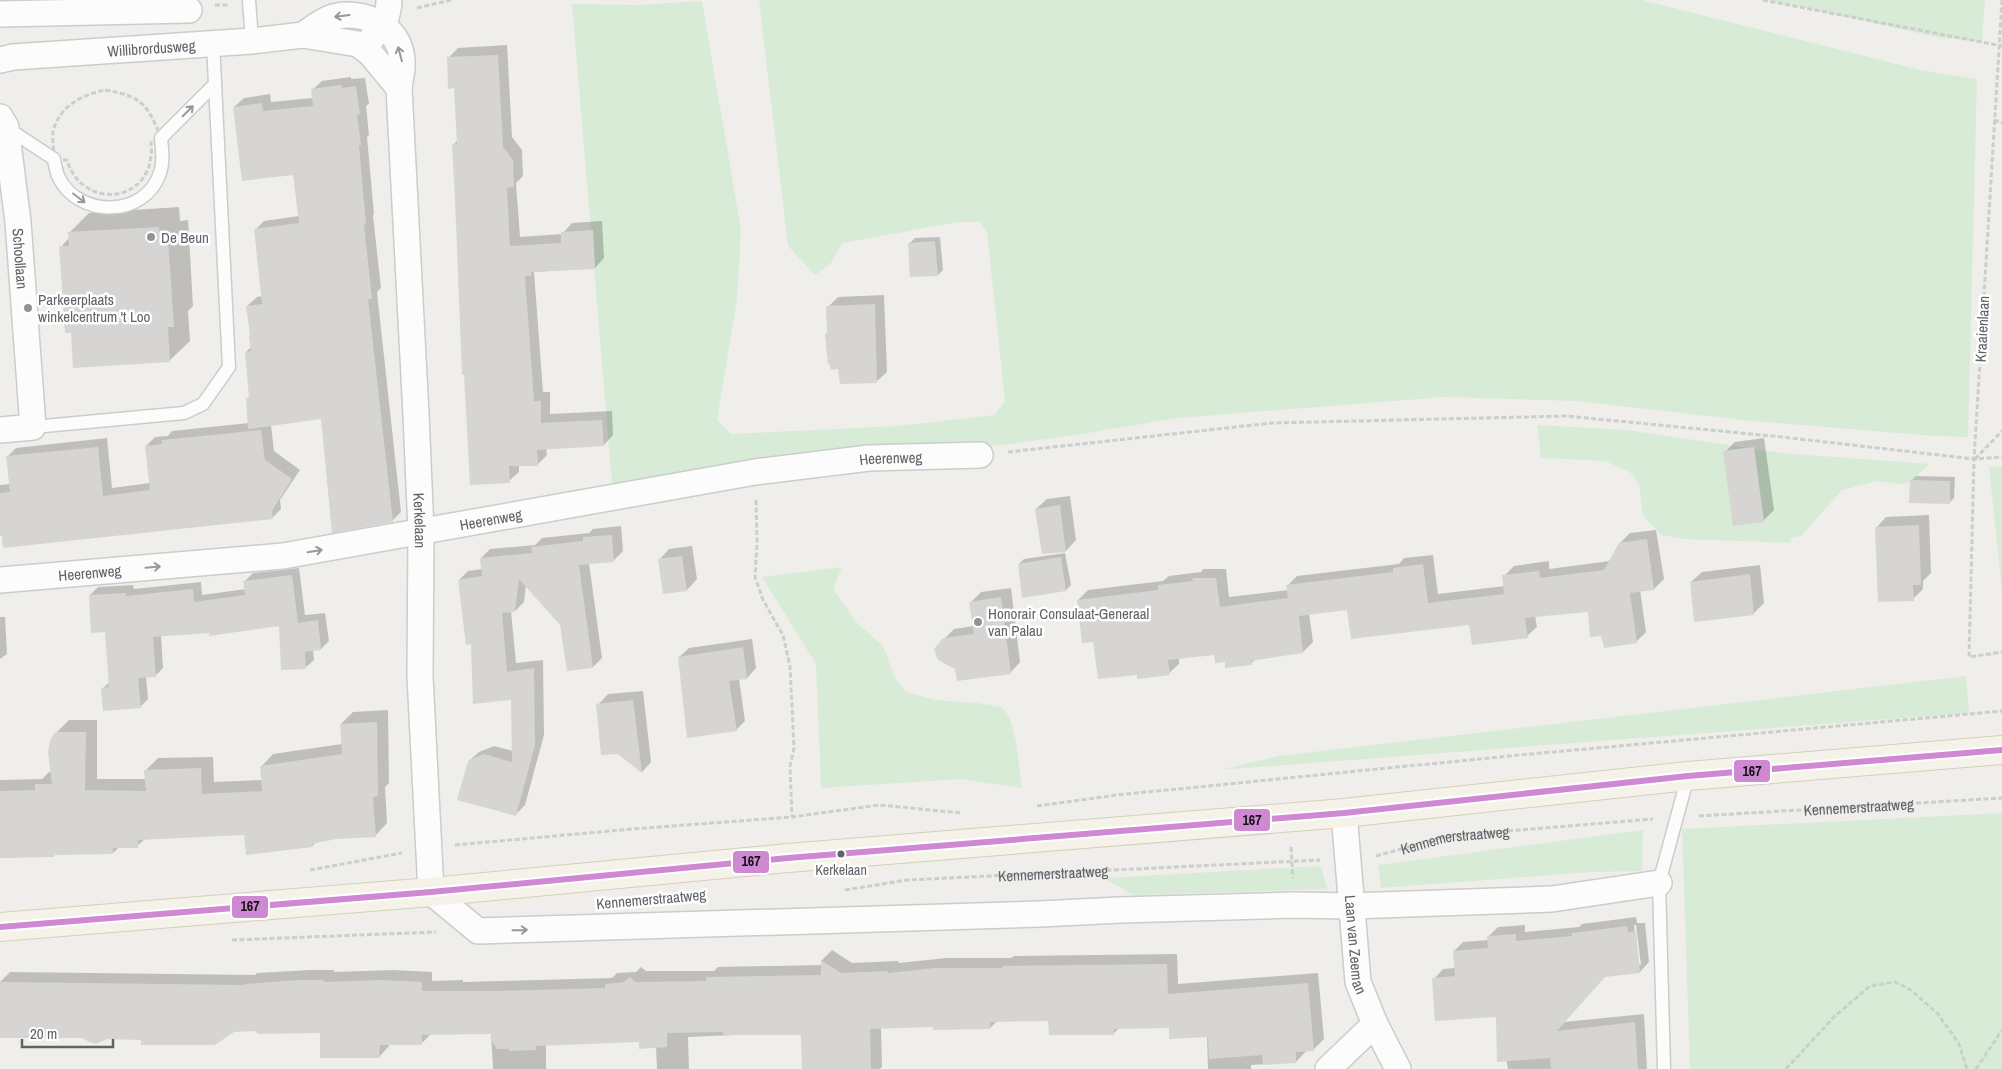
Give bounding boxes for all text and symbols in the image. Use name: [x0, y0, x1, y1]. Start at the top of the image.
one-way arrow: [334, 11, 350, 21]
street label: Willibrordusweg: [107, 34, 196, 61]
one-way arrow: [395, 47, 404, 63]
one-way arrow: [182, 105, 194, 117]
one-way arrow: [72, 193, 85, 204]
street label: Schoollaan: [8, 227, 33, 290]
place label: De Beun: [161, 227, 209, 248]
marker: De Beun: [145, 231, 157, 243]
place label: Parkeerplaats winkelcentrum 't Loo: [38, 289, 151, 327]
street label: Kraaienlaan: [1970, 295, 1994, 363]
marker: Parkeerplaats winkelcentrum 't Loo: [22, 302, 34, 314]
street label: Heerenweg: [858, 446, 923, 470]
street label: Kerkelaan: [409, 492, 432, 548]
street label: Heerenweg: [458, 503, 524, 535]
one-way arrow: [306, 545, 322, 555]
street label: Heerenweg: [57, 559, 122, 586]
one-way arrow: [145, 563, 161, 572]
place label: Honorair Consulaat-Generaal van Palau: [988, 603, 1149, 641]
marker: Honorair Consulaat-Generaal van Palau: [972, 616, 984, 628]
line badge: 167: [1733, 759, 1771, 783]
text: 167: [1742, 762, 1762, 780]
street label: Kennemerstraatweg: [1803, 793, 1914, 820]
line badge: 167: [1233, 808, 1271, 832]
text: 167: [1242, 811, 1262, 829]
street label: Kennemerstraatweg: [1398, 820, 1510, 859]
marker: Kerkelaan: [836, 849, 846, 859]
line badge: 167: [732, 850, 770, 874]
text: 167: [741, 852, 761, 870]
street label: Kennemerstraatweg: [997, 860, 1109, 886]
place label: Kerkelaan: [815, 861, 867, 879]
street label: Kennemerstraatweg: [595, 884, 707, 914]
street label: Laan van Zeeman: [1340, 894, 1372, 997]
line badge: 167: [231, 895, 269, 919]
text: 167: [240, 897, 260, 915]
one-way arrow: [512, 925, 528, 935]
scale bar: [22, 1016, 114, 1048]
text: 20 m: [30, 1023, 57, 1044]

